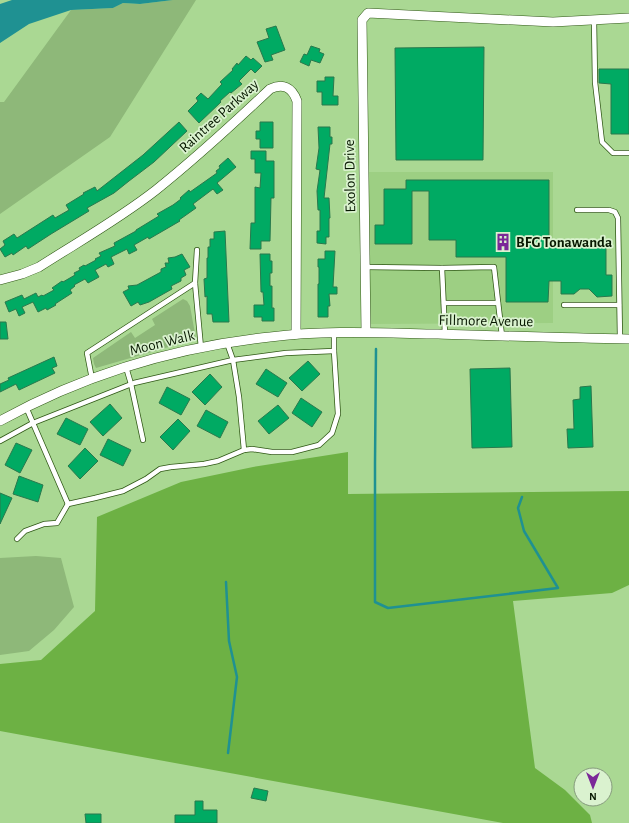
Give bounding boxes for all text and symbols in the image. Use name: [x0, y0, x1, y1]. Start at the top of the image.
street label: Raintree Parkway: [176, 76, 262, 155]
street label: Exolon Drive: [342, 139, 358, 213]
building icon: BFG Tonawanda: [493, 232, 513, 252]
place label: BFG Tonawanda: [516, 235, 612, 250]
street label: Fillmore Avenue: [439, 313, 534, 329]
street label: Moon Walk: [128, 328, 196, 358]
north arrow: [573, 767, 613, 807]
text: N: [589, 791, 597, 802]

